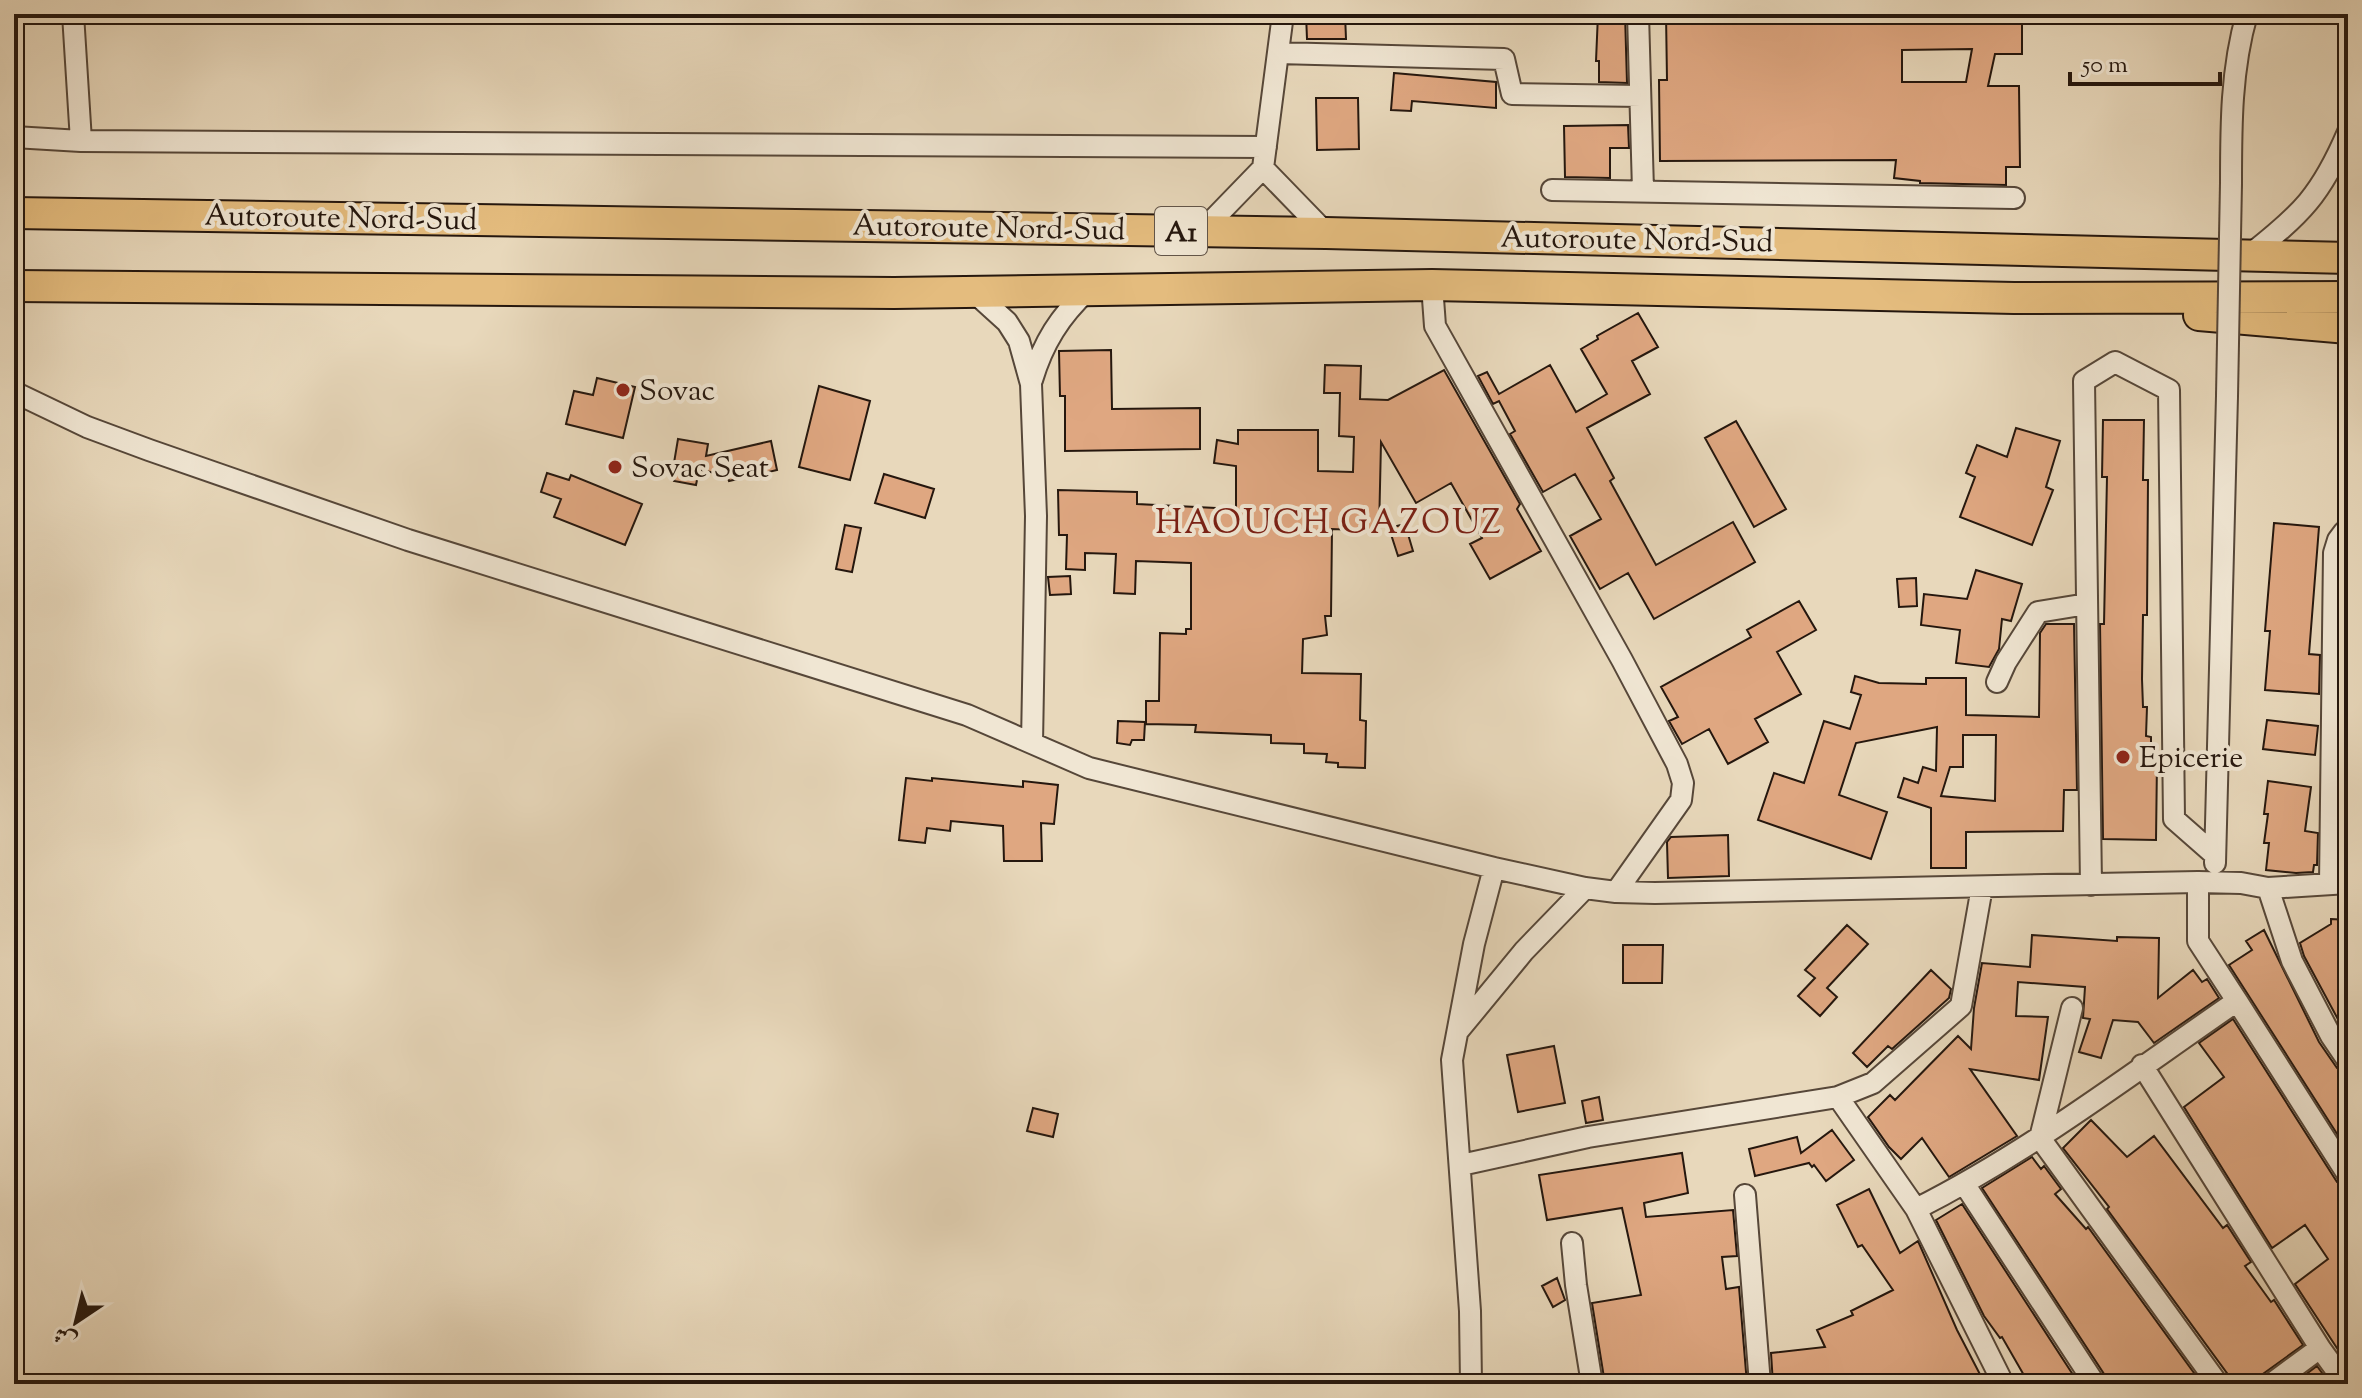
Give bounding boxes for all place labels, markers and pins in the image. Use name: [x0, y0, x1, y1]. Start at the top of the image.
place label: Sovac: [639, 371, 715, 414]
marker: Sovac: [614, 381, 632, 399]
place label: Sovac Seat: [631, 448, 769, 491]
marker: Sovac Seat: [606, 458, 624, 476]
place label: Epicerie: [2139, 738, 2243, 781]
marker: Epicerie: [2114, 748, 2132, 766]

